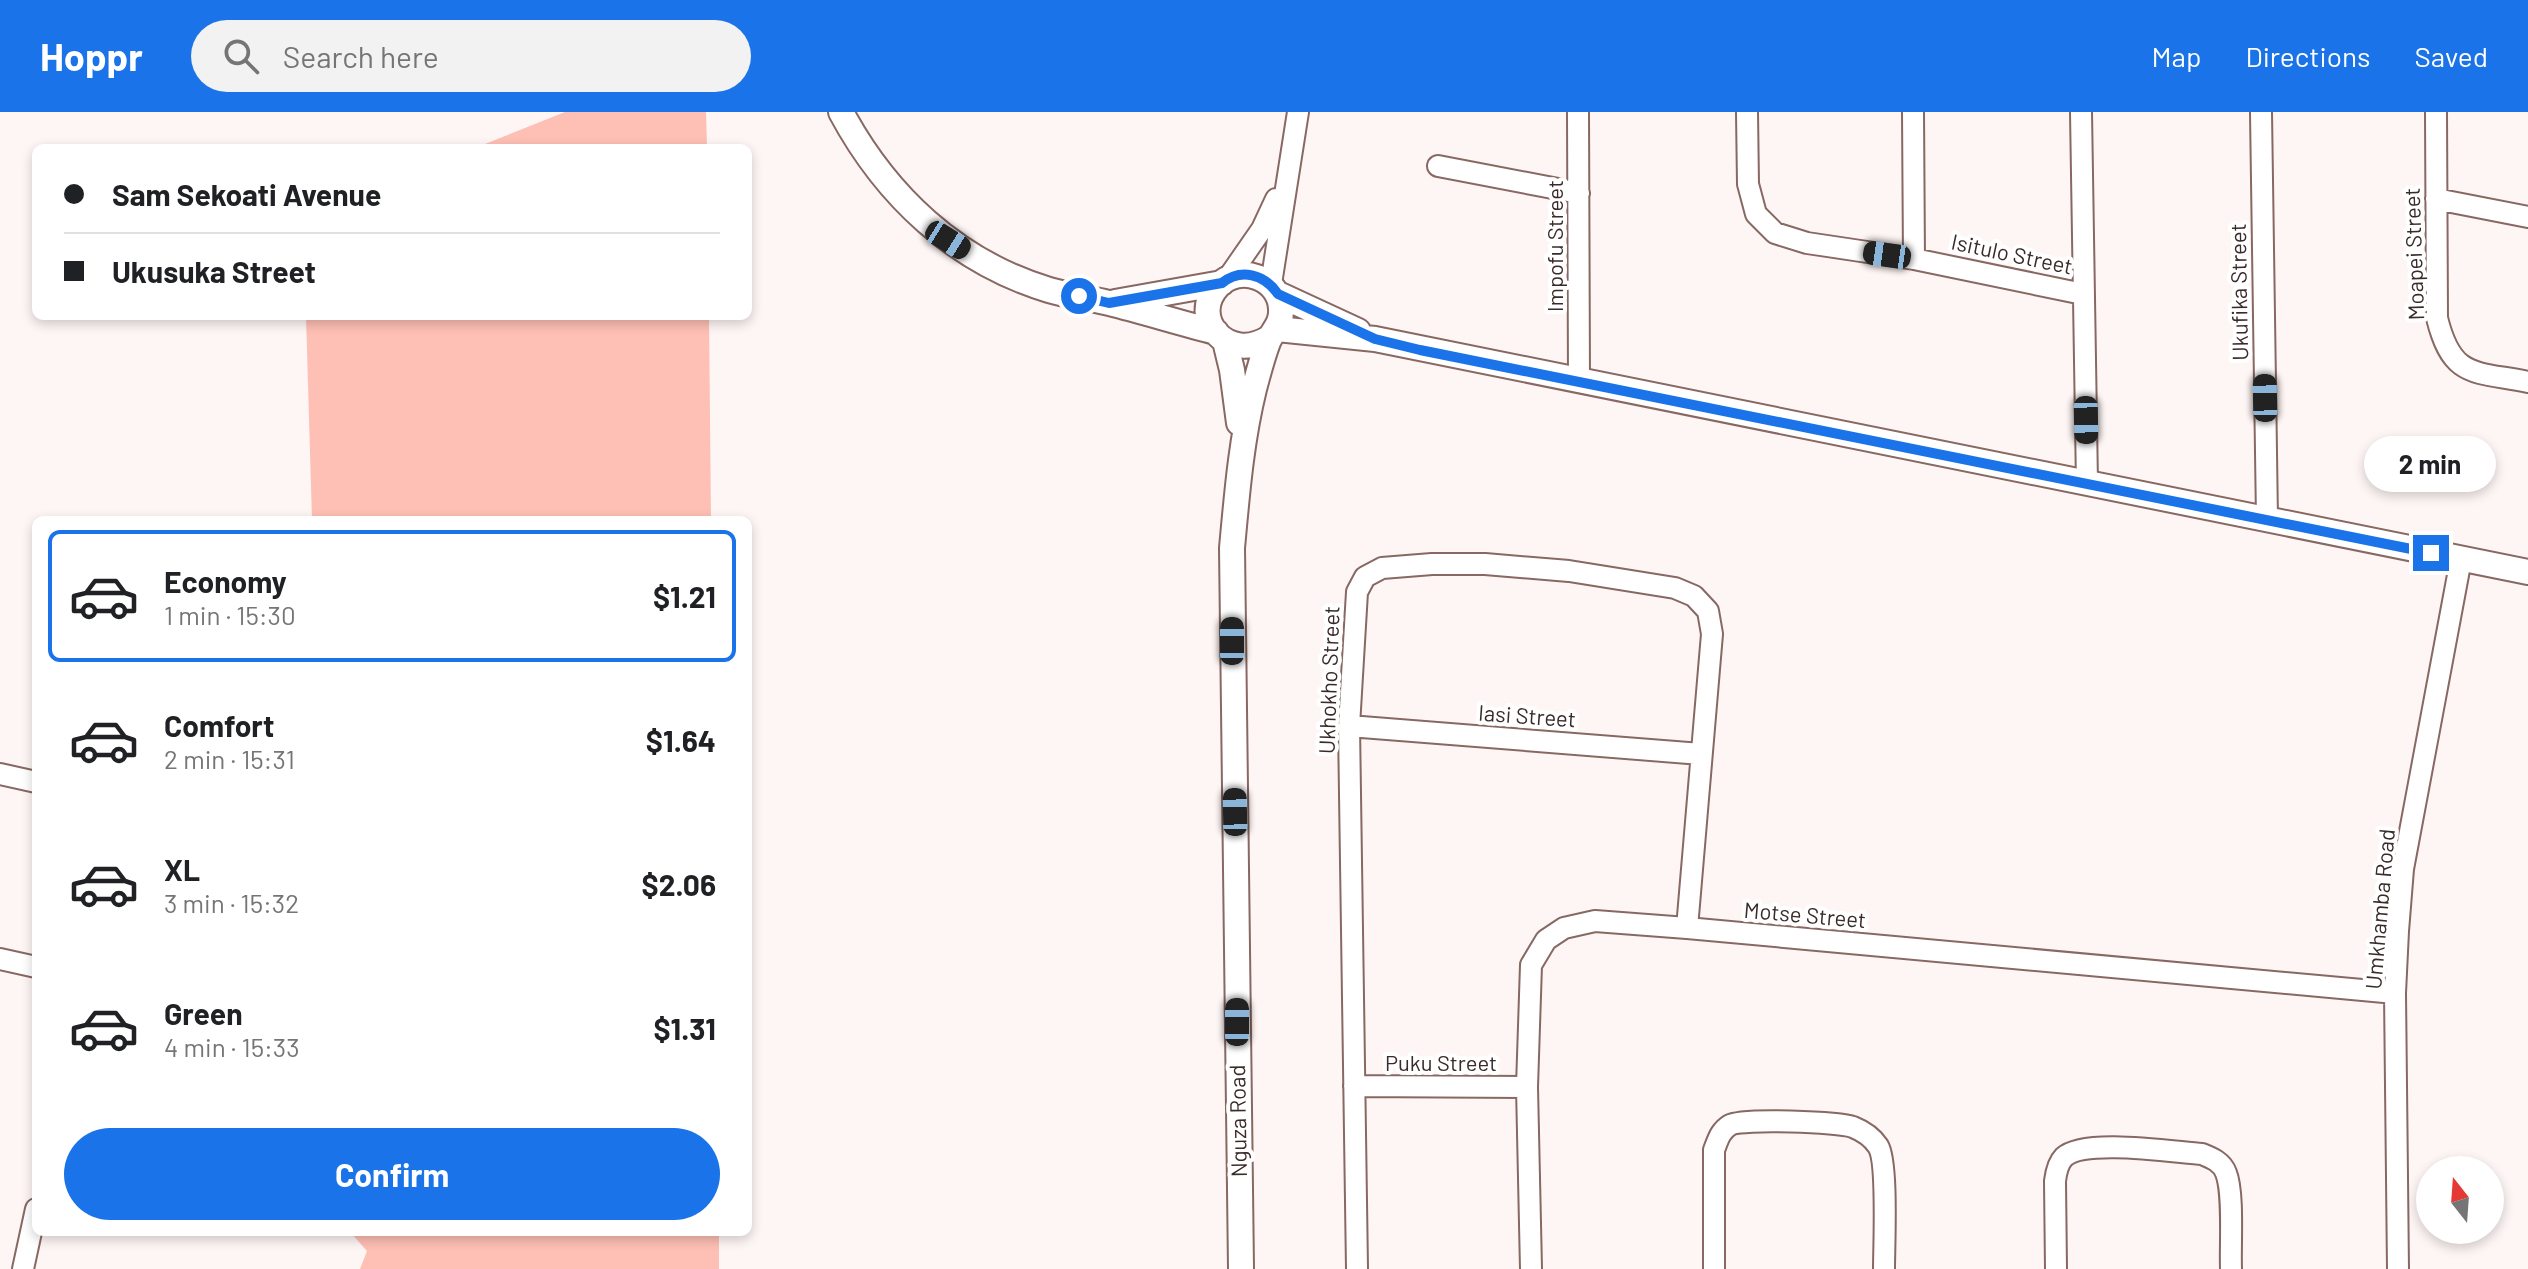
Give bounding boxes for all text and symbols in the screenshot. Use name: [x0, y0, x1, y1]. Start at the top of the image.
search box: [191, 20, 751, 92]
text: Hoppr: [40, 33, 143, 79]
icon: search: [219, 34, 263, 78]
text: Search here: [283, 38, 439, 74]
text: Map: [2152, 39, 2201, 73]
text: Directions: [2245, 39, 2371, 73]
text: Saved: [2415, 39, 2488, 73]
text: Sam Sekoati Avenue: [112, 176, 381, 212]
street label: Impofu Street: [1541, 180, 1567, 312]
street label: Moapei Street: [2398, 187, 2428, 321]
car: [921, 217, 975, 263]
street label: Ukufika Street: [2224, 223, 2252, 361]
street label: Isitulo Street: [1949, 227, 2075, 279]
car: [1862, 240, 1912, 270]
text: Ukusuka Street: [112, 253, 316, 289]
route start: [1061, 278, 1097, 314]
car: [2253, 374, 2277, 422]
car: [2074, 396, 2098, 444]
callout: 2 min: [2365, 437, 2497, 493]
text: 2 min: [2399, 448, 2461, 479]
route end: [2413, 535, 2449, 571]
icon: car: [68, 560, 140, 632]
text: Economy: [164, 563, 287, 599]
text: $1.21: [653, 578, 716, 614]
text: 1 min · 15:30: [164, 599, 296, 630]
street label: Ukhokho Street: [1312, 605, 1344, 754]
car: [1220, 617, 1244, 665]
street label: Iasi Street: [1477, 699, 1577, 731]
icon: car: [68, 704, 140, 776]
text: Comfort: [164, 707, 274, 743]
text: $1.64: [646, 722, 716, 758]
text: 2 min · 15:31: [164, 743, 295, 774]
car: [1223, 788, 1247, 836]
street label: Umkhamba Road: [2359, 828, 2399, 990]
icon: car: [68, 848, 140, 920]
text: XL: [164, 851, 200, 887]
text: $2.06: [642, 866, 716, 902]
text: 3 min · 15:32: [164, 887, 299, 918]
street label: Motse Street: [1743, 896, 1867, 932]
icon: car: [68, 992, 140, 1064]
text: Green: [164, 995, 243, 1031]
car: [1225, 998, 1249, 1046]
text: $1.31: [653, 1010, 716, 1046]
text: 4 min · 15:33: [164, 1031, 300, 1062]
street label: Puku Street: [1385, 1049, 1497, 1075]
street label: Nguza Road: [1223, 1065, 1251, 1177]
button: Confirm: [64, 1128, 720, 1220]
north arrow: [2416, 1156, 2504, 1244]
map controls: [2416, 1156, 2504, 1244]

